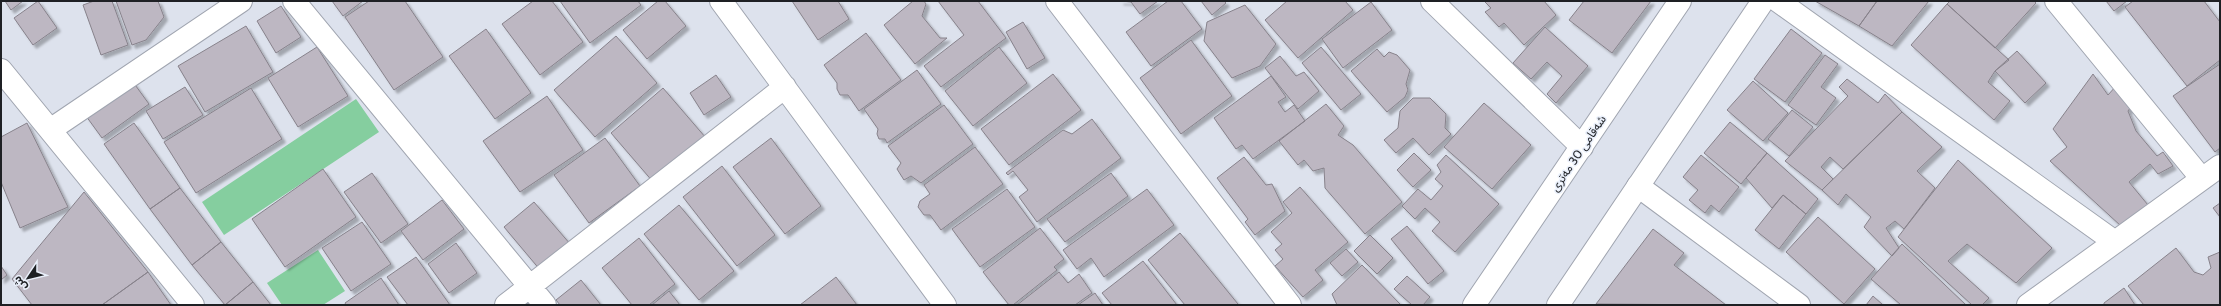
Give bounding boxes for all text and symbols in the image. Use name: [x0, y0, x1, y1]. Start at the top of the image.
street label: شەقامی 30 مەتری: [1547, 112, 1609, 194]
north arrow: [8, 258, 48, 298]
text: ش: [10, 274, 30, 294]

